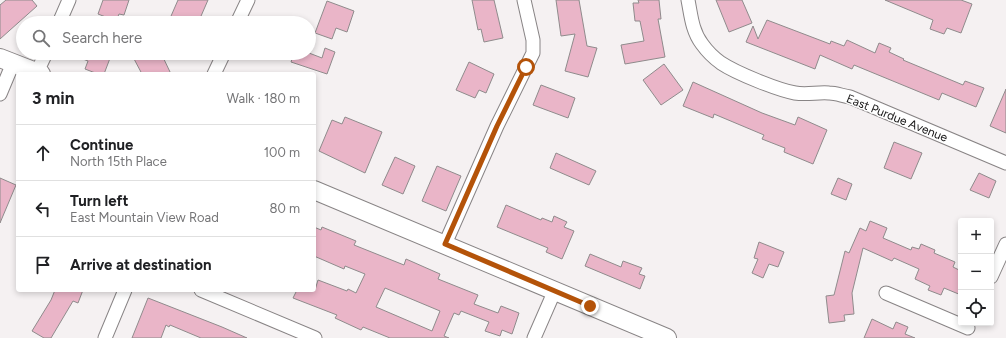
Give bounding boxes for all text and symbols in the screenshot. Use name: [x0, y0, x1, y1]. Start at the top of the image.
search box: [16, 16, 316, 60]
icon: search: [30, 27, 52, 49]
text: Search here: [62, 29, 142, 47]
route start: [517, 58, 535, 76]
text: 3 min: [32, 88, 74, 108]
text: Walk · 180 m: [227, 91, 300, 106]
street label: East Purdue Avenue: [844, 91, 950, 145]
text: Continue: [70, 136, 133, 154]
icon: ahead: [32, 142, 54, 164]
text: 100 m: [264, 145, 300, 160]
text: North 15th Place: [70, 154, 167, 169]
text: Turn left: [70, 192, 128, 210]
icon: left: [32, 198, 54, 220]
text: 80 m: [269, 201, 300, 216]
text: East Mountain View Road: [70, 210, 219, 225]
map controls: [958, 218, 994, 326]
button: +: [958, 218, 994, 254]
icon: arrive: [32, 254, 54, 276]
button: −: [958, 254, 994, 290]
text: Arrive at destination: [70, 256, 211, 274]
button: locate: [958, 290, 994, 326]
route end: [581, 297, 599, 315]

